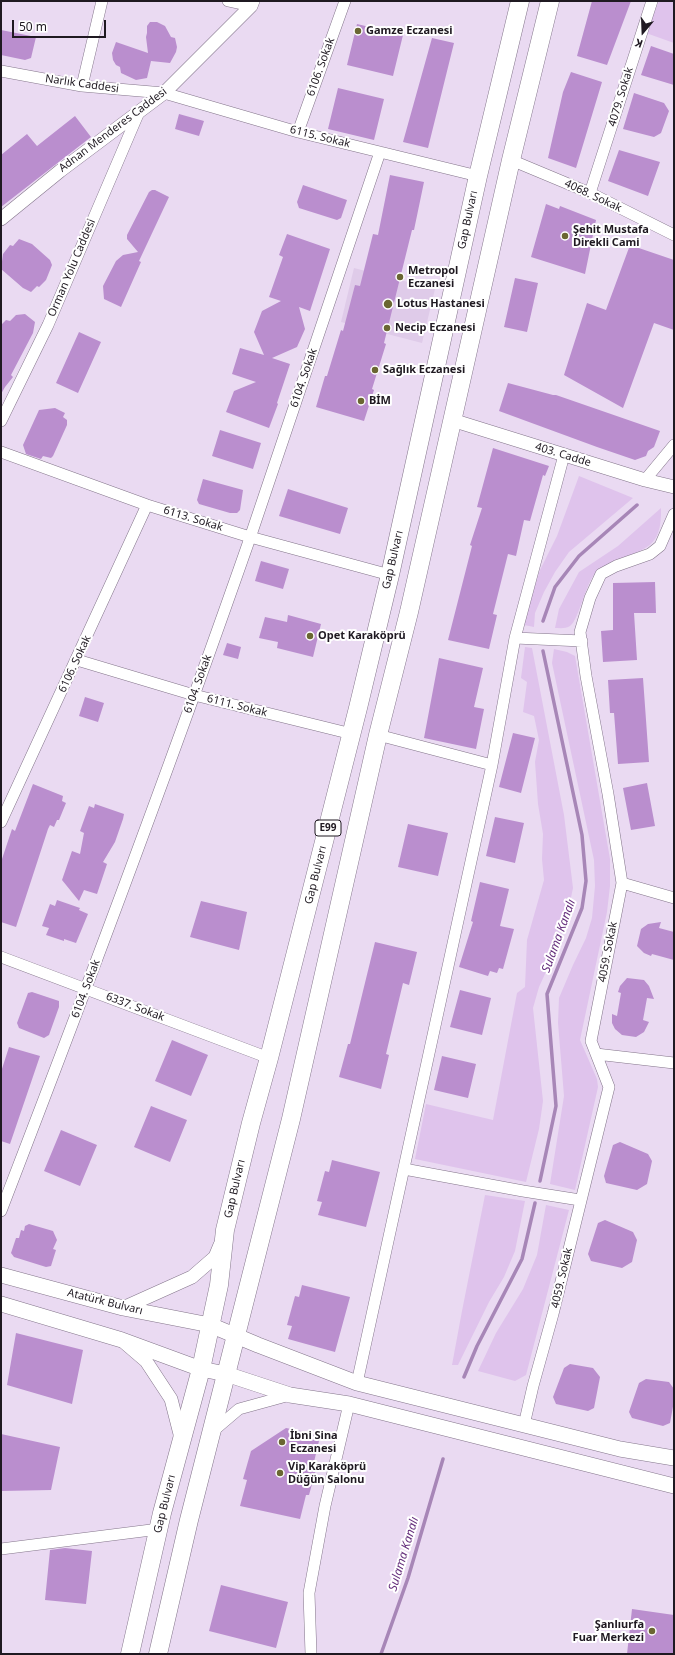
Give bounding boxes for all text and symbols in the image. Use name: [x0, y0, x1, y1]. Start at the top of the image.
scale bar: [14, 12, 108, 38]
north arrow: [623, 12, 663, 52]
text: 50 m: [19, 18, 47, 35]
place label: Gamze Eczanesi: [366, 24, 453, 38]
marker: Gamze Eczanesi: [353, 26, 363, 36]
street label: 6106. Sokak: [304, 36, 338, 98]
text: K: [633, 36, 645, 52]
street label: 4079. Sokak: [606, 66, 636, 128]
street label: Narlık Caddesi: [44, 72, 120, 96]
street label: Adnan Menderes Caddesi: [56, 85, 170, 175]
street label: 6115. Sokak: [289, 123, 351, 151]
street label: 4068. Sokak: [562, 177, 624, 215]
street label: Gap Bulvarı: [455, 189, 481, 251]
street label: Orman Yolu Caddesi: [45, 217, 99, 319]
place label: Şehit Mustafa Direkli Cami: [573, 223, 649, 249]
marker: Şehit Mustafa Direkli Cami: [560, 231, 570, 241]
place label: Metropol Eczanesi: [408, 264, 458, 290]
marker: Metropol Eczanesi: [395, 272, 405, 282]
place label: Lotus Hastanesi: [397, 297, 485, 311]
marker: Lotus Hastanesi: [382, 298, 394, 310]
place label: Necip Eczanesi: [395, 321, 476, 335]
marker: Necip Eczanesi: [382, 323, 392, 333]
street label: 6104. Sokak: [288, 347, 320, 409]
place label: Sağlık Eczanesi: [383, 363, 465, 377]
marker: Sağlık Eczanesi: [370, 365, 380, 375]
place label: BİM: [369, 394, 391, 408]
marker: BİM: [356, 396, 366, 406]
street label: 403. Cadde: [534, 440, 592, 470]
street label: 6113. Sokak: [162, 504, 224, 534]
street label: Gap Bulvarı: [380, 529, 406, 591]
place label: Opet Karaköprü: [318, 629, 406, 643]
marker: Opet Karaköprü: [305, 631, 315, 641]
street label: 6106. Sokak: [56, 633, 94, 695]
street label: 6104. Sokak: [181, 653, 215, 715]
street label: 6111. Sokak: [206, 692, 268, 720]
road number: E99: [315, 820, 341, 836]
street label: Gap Bulvarı: [302, 844, 330, 906]
water label: Sulama Kanalı: [539, 897, 579, 975]
street label: 4059. Sokak: [596, 921, 620, 983]
street label: 6104. Sokak: [69, 958, 103, 1020]
street label: 6337. Sokak: [104, 990, 166, 1024]
street label: Gap Bulvarı: [222, 1158, 248, 1220]
street label: 4059. Sokak: [549, 1247, 575, 1309]
street label: Atatürk Bulvarı: [66, 1286, 144, 1318]
place label: İbni Sina Eczanesi: [290, 1429, 338, 1455]
marker: İbni Sina Eczanesi: [277, 1437, 287, 1447]
place label: Vip Karaköprü Düğün Salonu: [288, 1460, 366, 1486]
marker: Vip Karaköprü Düğün Salonu: [275, 1468, 285, 1478]
street label: Gap Bulvarı: [151, 1473, 179, 1535]
water label: Sulama Kanalı: [386, 1515, 422, 1593]
place label: Şanlıurfa Fuar Merkezi: [573, 1618, 644, 1644]
marker: Şanlıurfa Fuar Merkezi: [647, 1626, 657, 1636]

